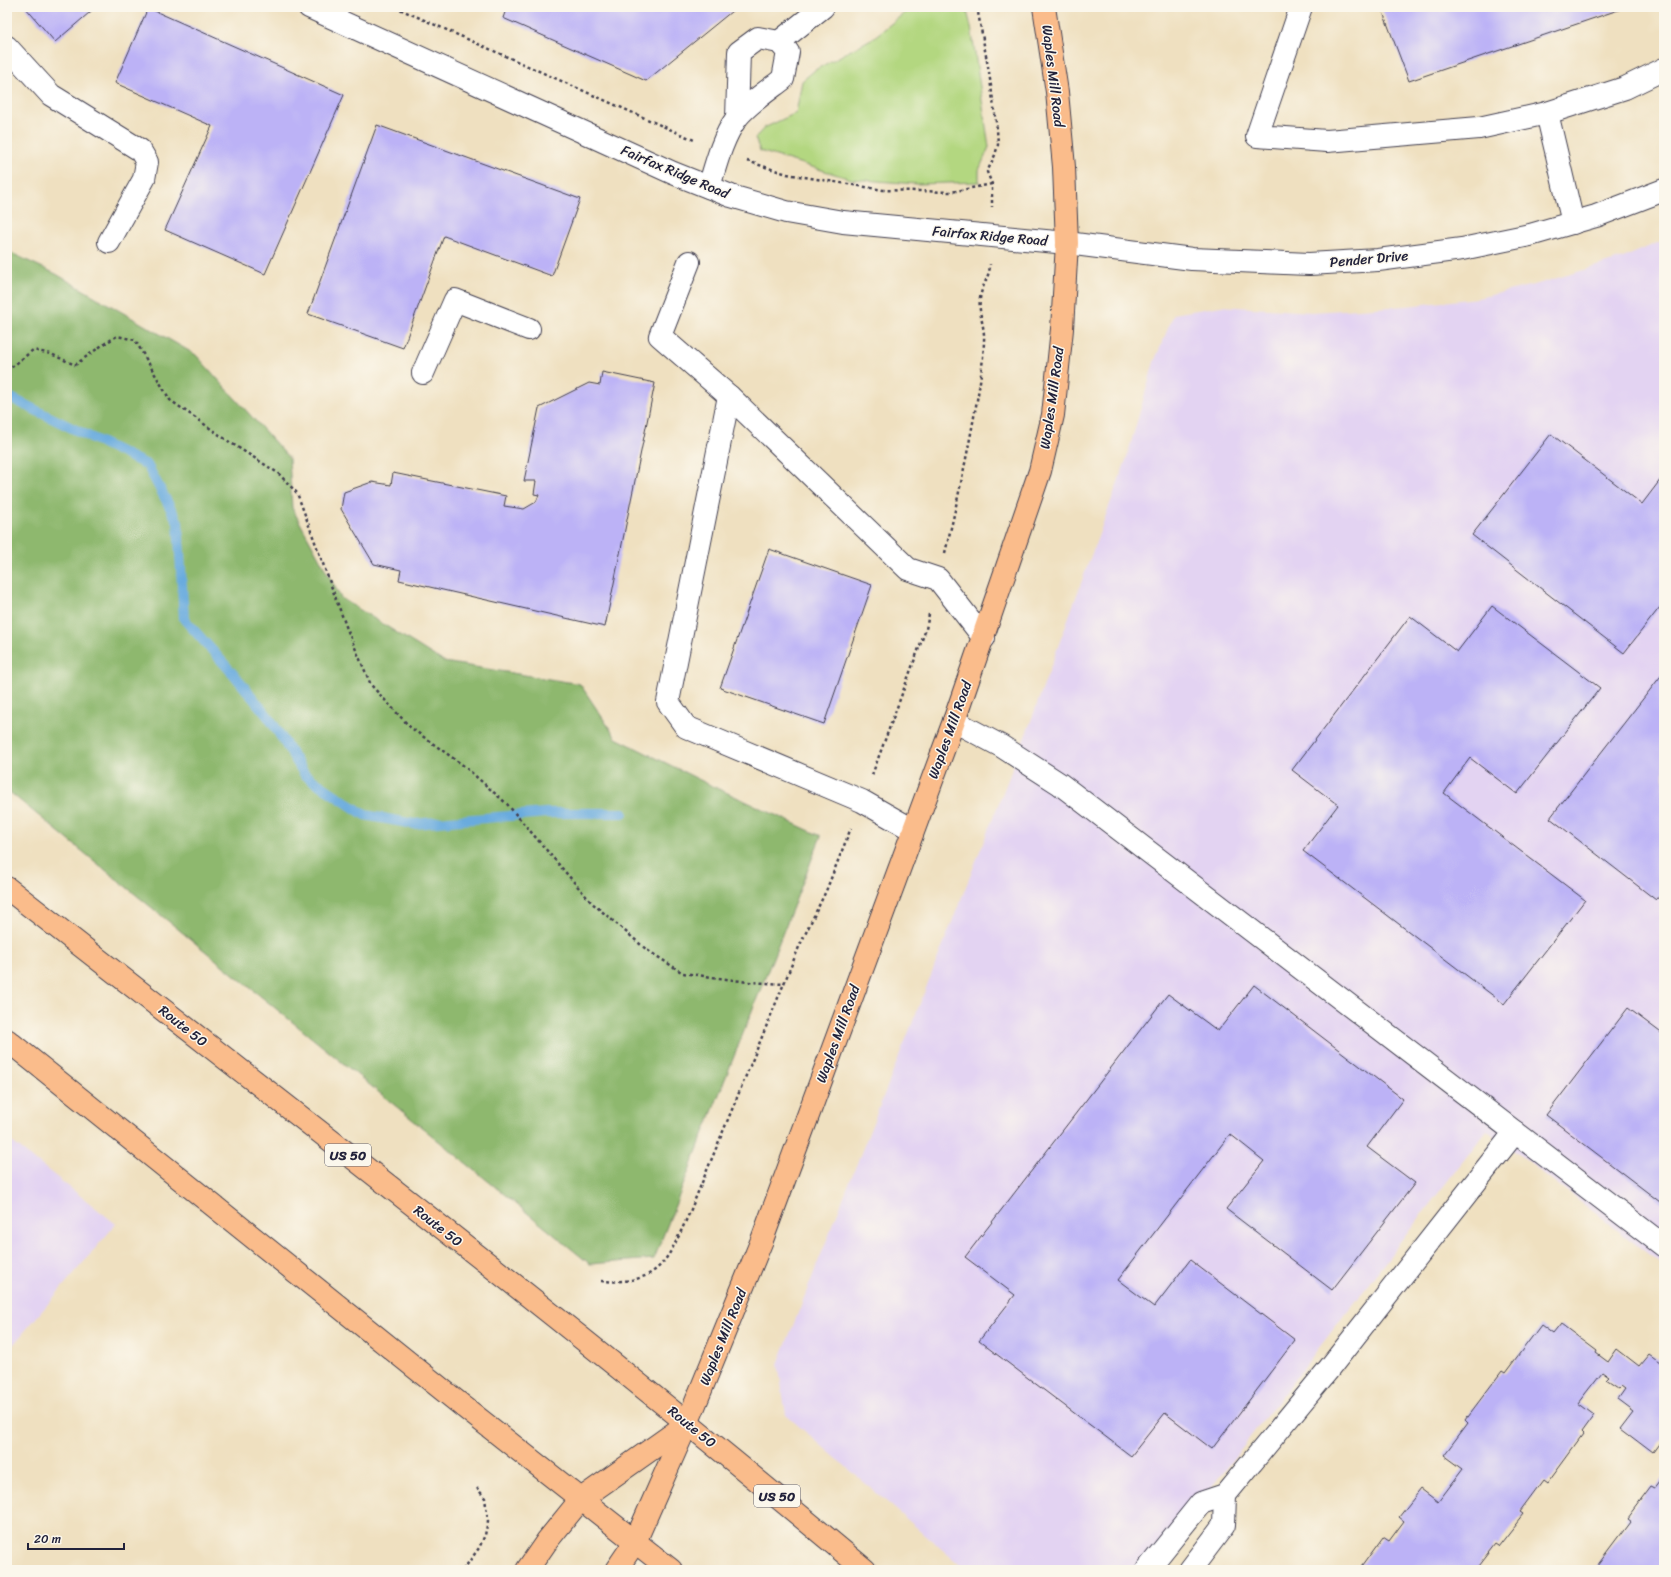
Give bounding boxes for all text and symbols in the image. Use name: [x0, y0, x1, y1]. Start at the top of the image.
street label: Waples Mill Road: [1034, 24, 1072, 130]
street label: Fairfax Ridge Road: [617, 138, 735, 207]
street label: Fairfax Ridge Road: [931, 219, 1050, 254]
street label: Pender Drive: [1329, 243, 1409, 275]
street label: Waples Mill Road: [1032, 344, 1072, 451]
street label: Waples Mill Road: [921, 676, 980, 783]
street label: Waples Mill Road: [809, 980, 868, 1087]
street label: Route 50: [153, 999, 213, 1053]
road number: US 50: [325, 1144, 371, 1166]
street label: Route 50: [408, 1199, 468, 1253]
street label: Waples Mill Road: [692, 1283, 754, 1389]
street label: Route 50: [662, 1399, 722, 1455]
road number: US 50: [754, 1485, 800, 1507]
scale bar: [28, 1525, 124, 1551]
text: 20 m: [34, 1528, 61, 1550]

